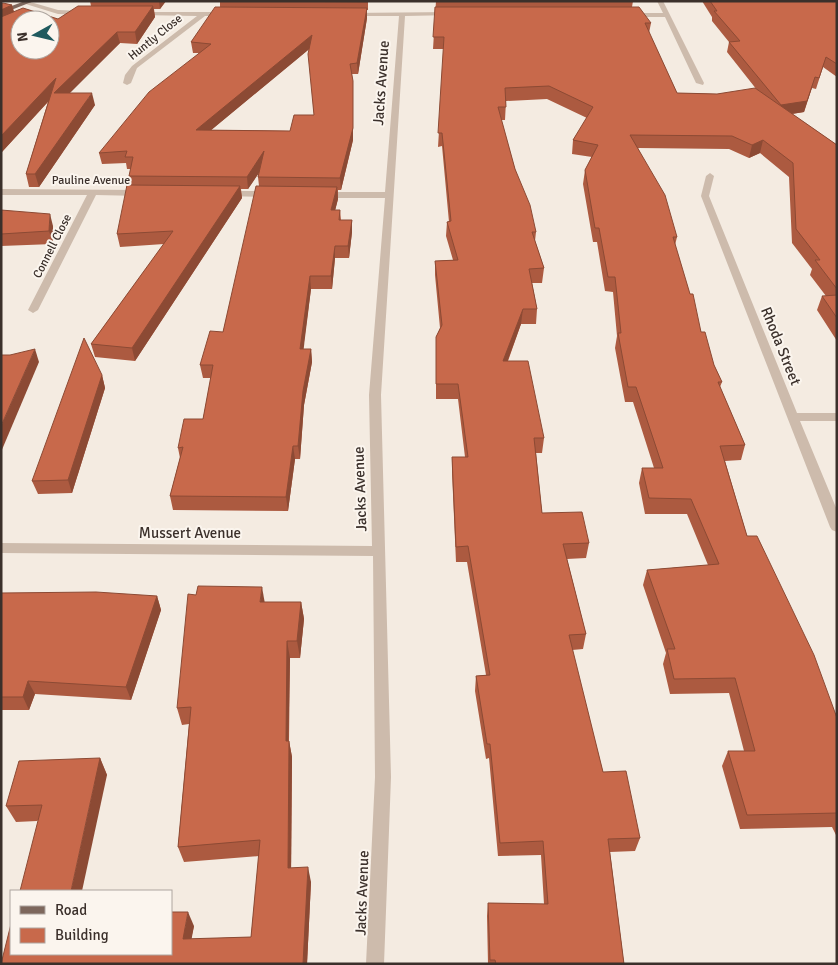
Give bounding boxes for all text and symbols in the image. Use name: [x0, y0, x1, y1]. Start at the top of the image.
north arrow: [10, 10, 60, 60]
street label: Huntly Close: [125, 11, 185, 64]
text: N: [14, 31, 32, 43]
street label: Jacks Avenue: [369, 40, 393, 126]
street label: Pauline Avenue: [52, 173, 130, 188]
street label: Connell Close: [30, 212, 75, 281]
street label: Rhoda Street: [757, 304, 805, 388]
street label: Jacks Avenue: [350, 446, 370, 532]
street label: Mussert Avenue: [139, 524, 241, 542]
street label: Jacks Avenue: [352, 850, 372, 936]
legend: [10, 890, 172, 955]
text: Road: [55, 901, 87, 919]
text: Building: [55, 926, 109, 944]

